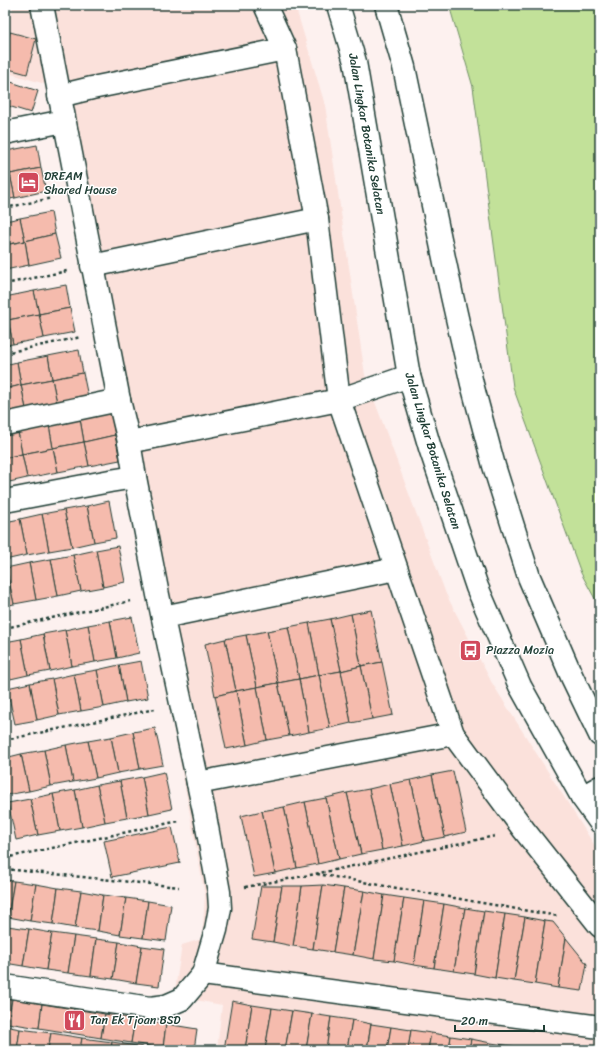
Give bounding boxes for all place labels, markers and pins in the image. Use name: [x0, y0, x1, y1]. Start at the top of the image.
place label: DREAM Shared House: [44, 165, 117, 201]
hotel icon: DREAM Shared House: [15, 170, 41, 196]
bus stop icon: Piazza Mozia: [457, 637, 483, 663]
place label: Piazza Mozia: [486, 639, 554, 661]
restaurant icon: Tan Ek Tjoan BSD: [61, 1007, 87, 1033]
place label: Tan Ek Tjoan BSD: [90, 1009, 181, 1031]

